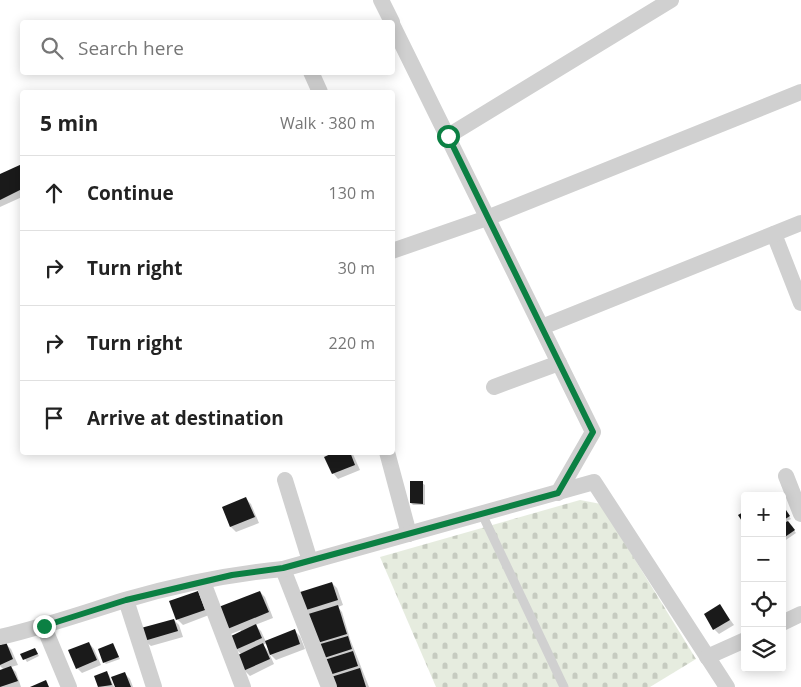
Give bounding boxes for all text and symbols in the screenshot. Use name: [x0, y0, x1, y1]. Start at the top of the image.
search box: [20, 20, 395, 75]
icon: search: [38, 34, 66, 62]
text: Search here: [78, 35, 184, 61]
text: 5 min: [40, 109, 98, 137]
text: Walk · 380 m: [280, 112, 375, 134]
route start: [437, 125, 460, 148]
icon: ahead: [40, 179, 68, 207]
text: Continue: [87, 180, 174, 206]
text: 130 m: [329, 182, 375, 204]
icon: right: [40, 254, 68, 282]
text: Turn right: [87, 255, 182, 281]
text: 30 m: [338, 257, 375, 279]
icon: right: [40, 329, 68, 357]
text: Turn right: [87, 330, 182, 356]
text: 220 m: [329, 332, 375, 354]
icon: arrive: [40, 404, 68, 432]
text: Arrive at destination: [87, 405, 284, 431]
map controls: [741, 492, 786, 672]
button: +: [741, 492, 786, 537]
button: −: [741, 537, 786, 582]
button: locate: [741, 582, 786, 627]
route end: [33, 615, 56, 638]
button: layers: [741, 627, 786, 672]

